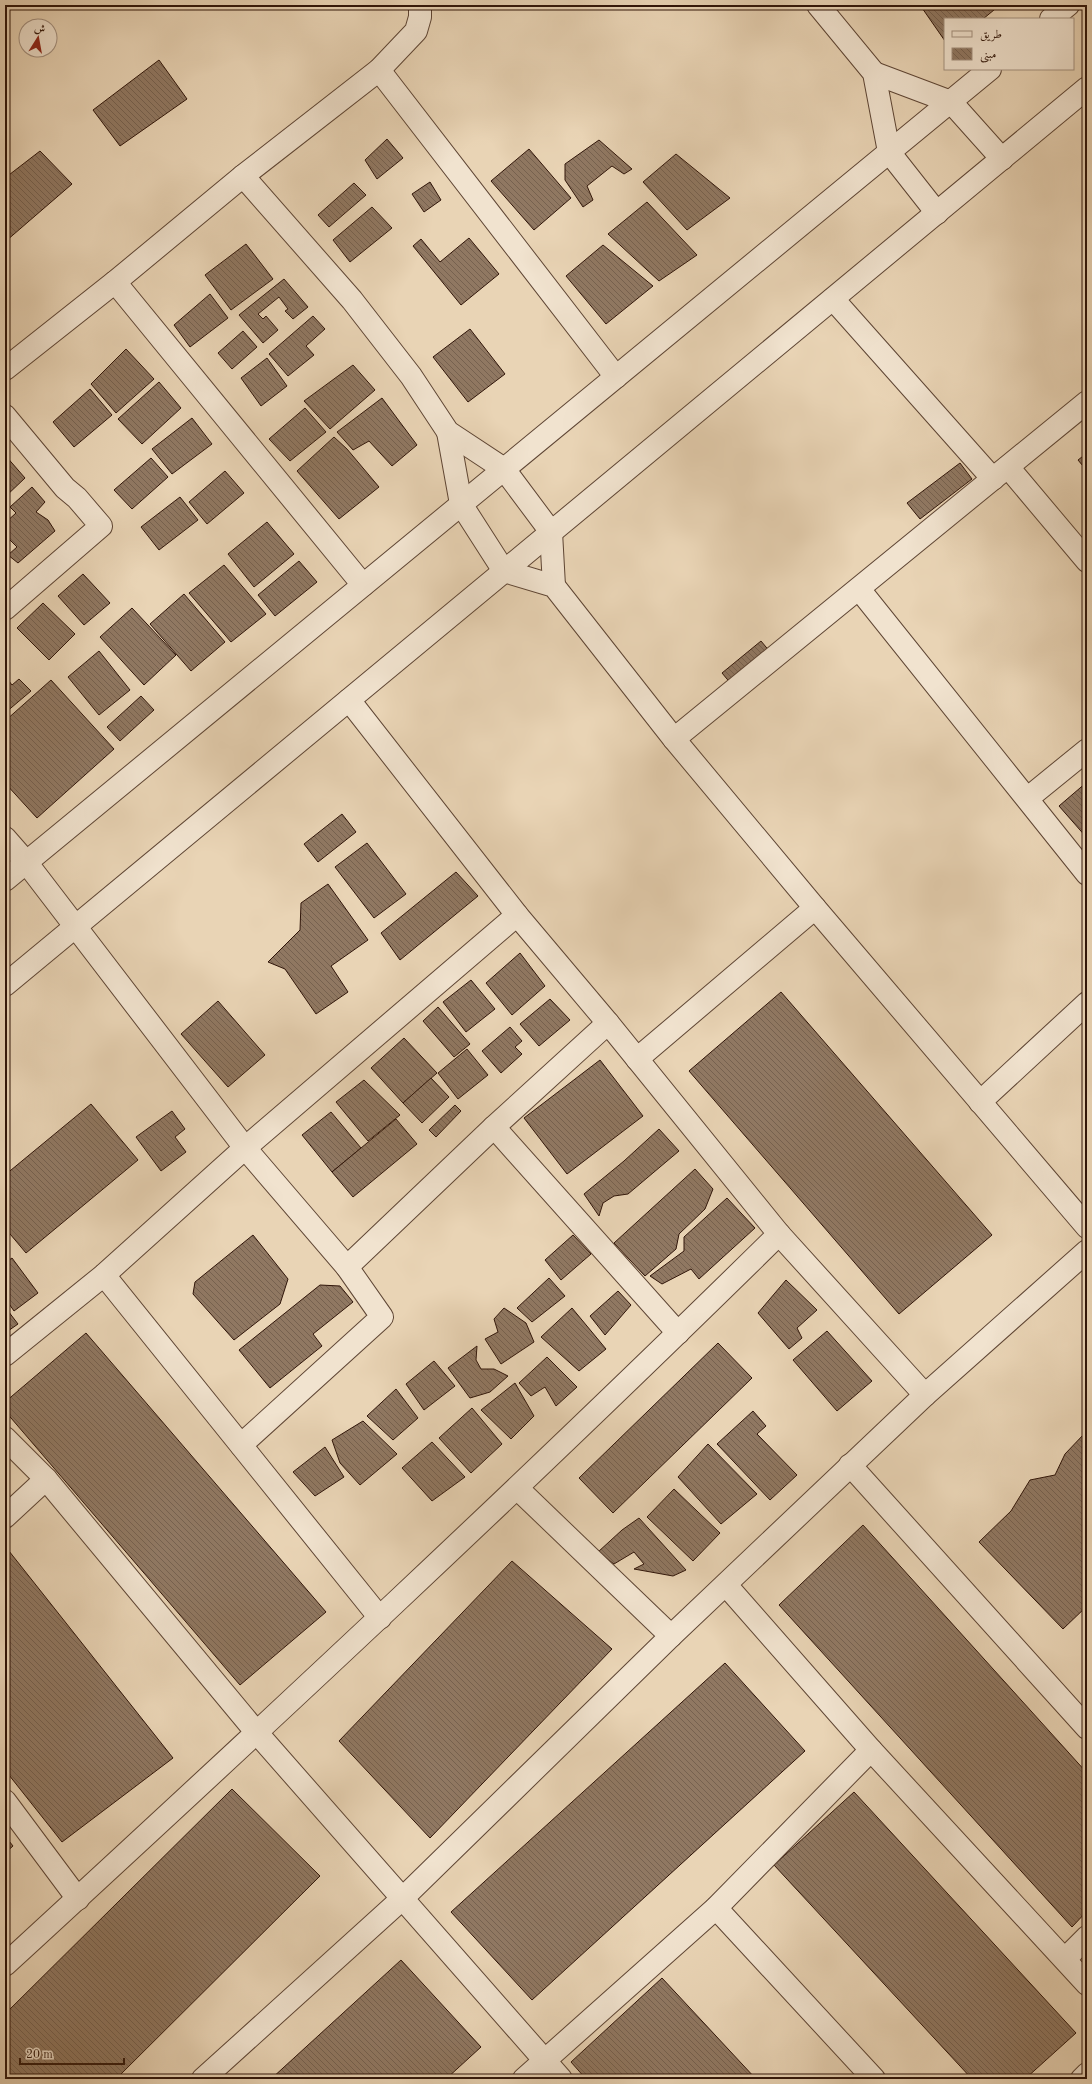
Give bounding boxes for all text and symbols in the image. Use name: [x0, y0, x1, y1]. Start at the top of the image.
north arrow: [18, 18, 58, 58]
legend: [944, 18, 1074, 70]
text: ش: [33, 23, 46, 36]
text: طريق: [980, 29, 1002, 42]
text: مبنى: [980, 49, 996, 63]
scale bar: [20, 2040, 124, 2066]
text: 20 m: [26, 2049, 53, 2061]

